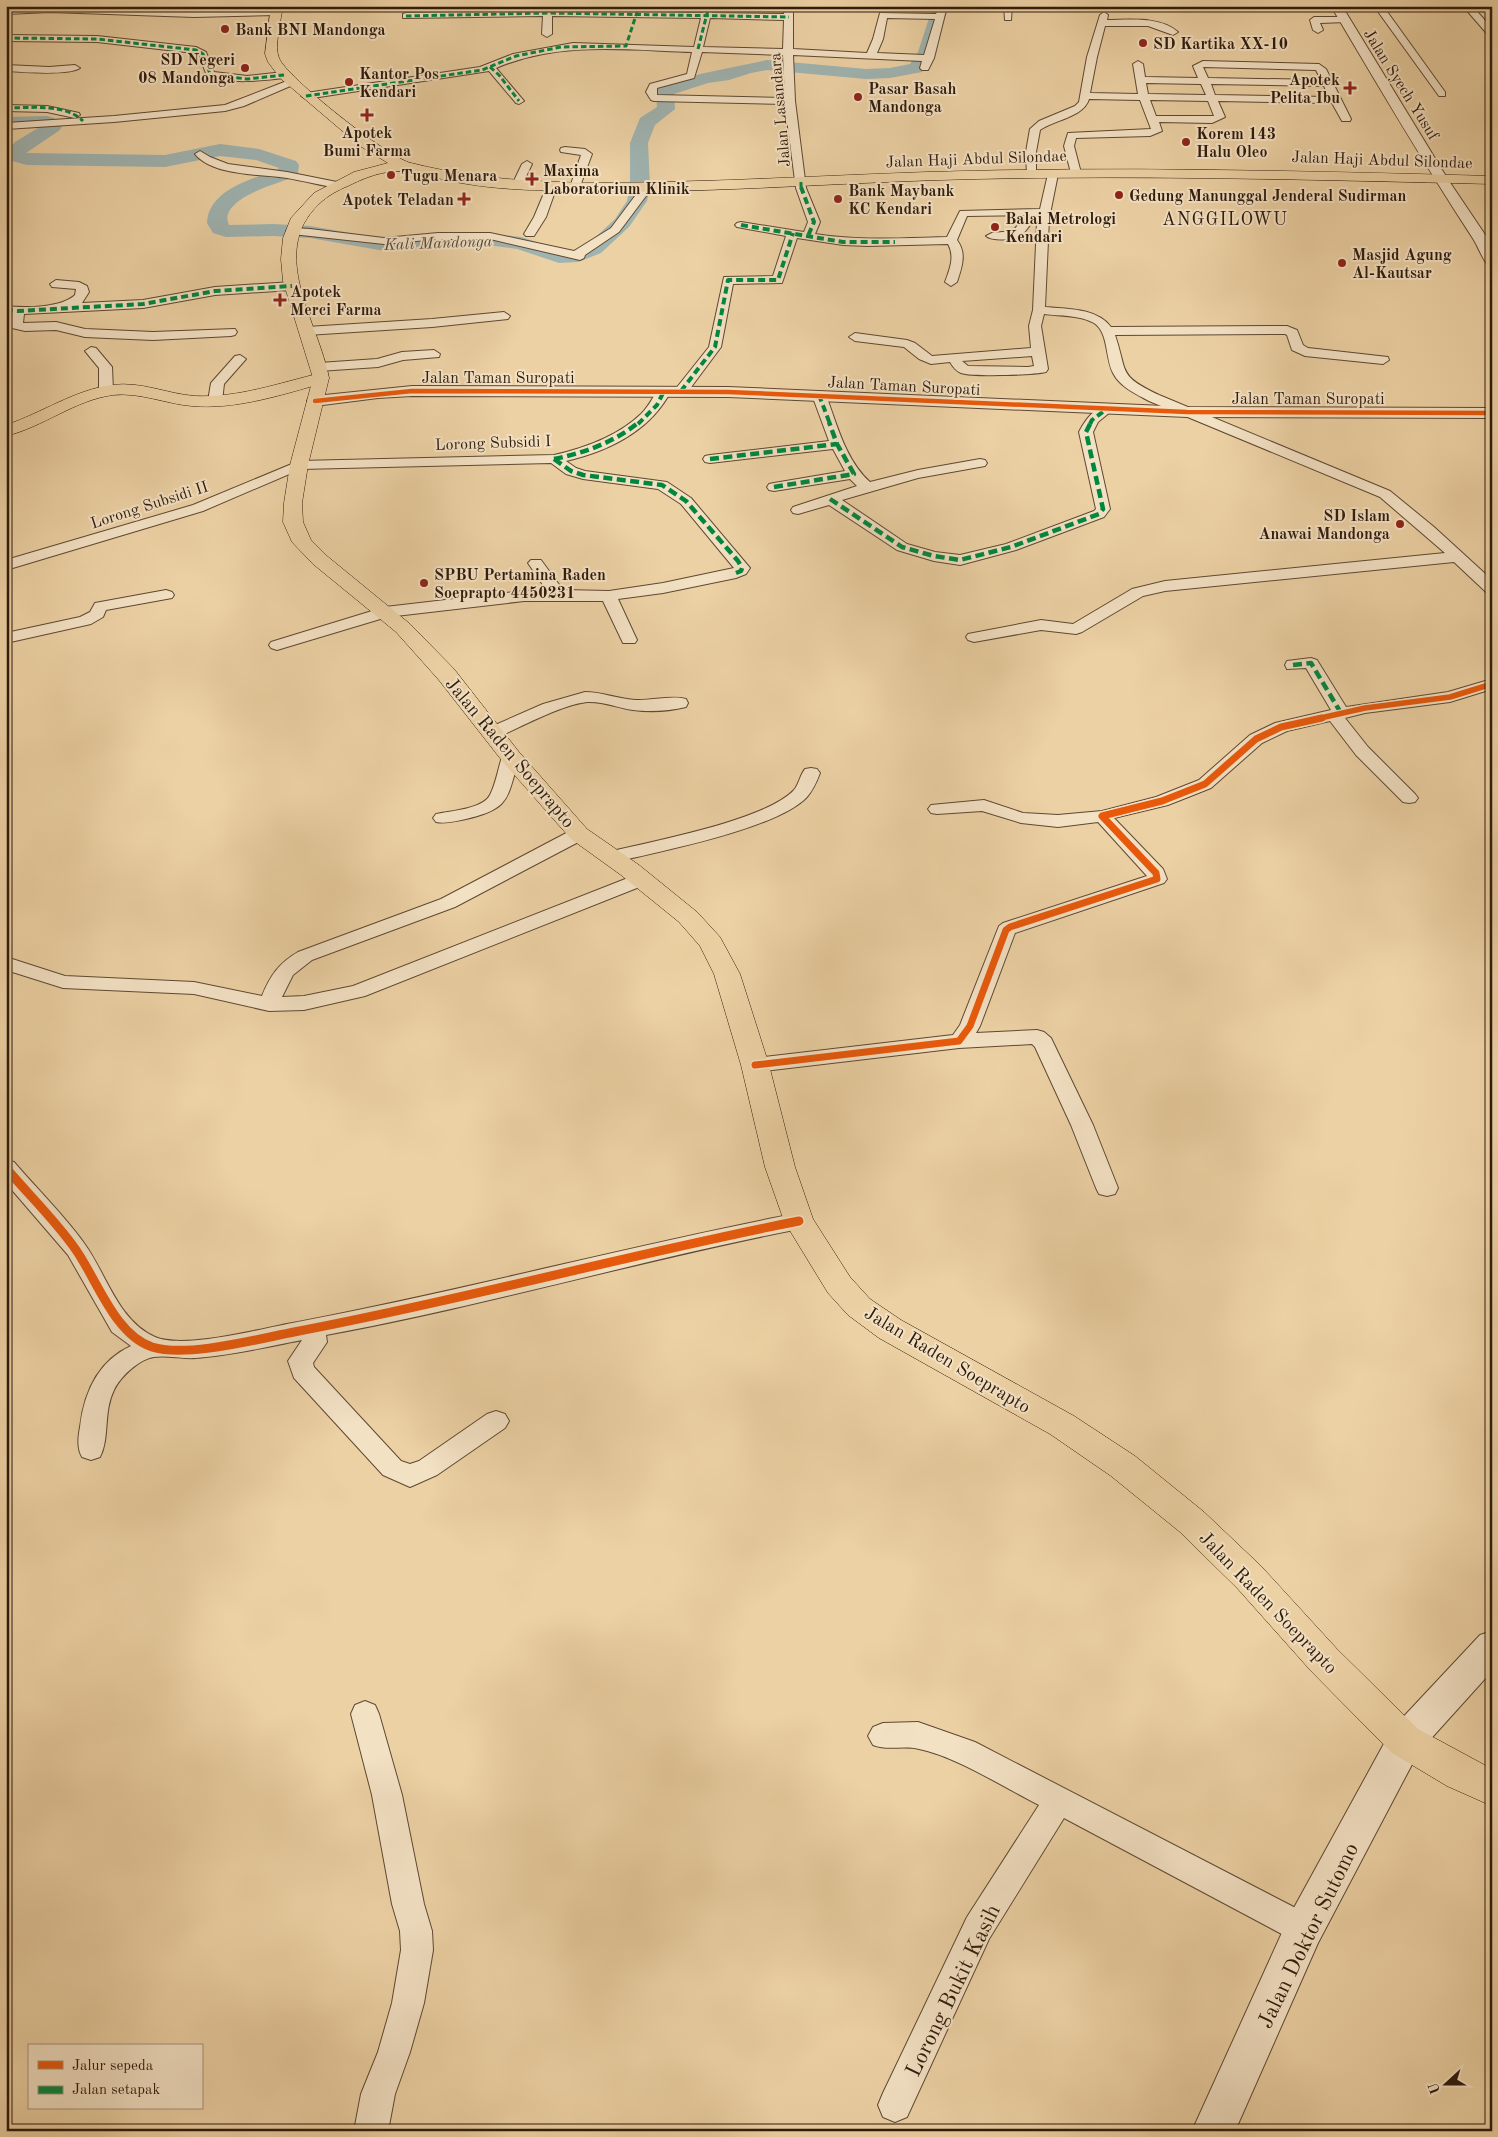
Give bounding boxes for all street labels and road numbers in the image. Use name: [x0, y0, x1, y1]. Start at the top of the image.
street label: Jalan Syech Yusuf: [1360, 27, 1441, 144]
street label: Jalan Lasandara: [768, 52, 794, 168]
street label: Jalan Haji Abdul Silondae: [885, 149, 1067, 171]
street label: Jalan Haji Abdul Silondae: [1291, 150, 1473, 172]
street label: Jalan Taman Suropati: [421, 371, 575, 387]
street label: Jalan Taman Suropati: [827, 375, 981, 399]
street label: Jalan Taman Suropati: [1231, 392, 1385, 408]
street label: Lorong Subsidi I: [435, 434, 551, 454]
street label: Lorong Subsidi II: [89, 479, 210, 532]
street label: Jalan Raden Soeprapto: [441, 675, 577, 832]
street label: Jalan Raden Soeprapto: [860, 1304, 1033, 1418]
street label: Jalan Raden Soeprapto: [1194, 1529, 1340, 1679]
street label: Jalan Doktor Sutomo: [1254, 1840, 1363, 2032]
street label: Lorong Bukit Kasih: [903, 1901, 1005, 2080]

